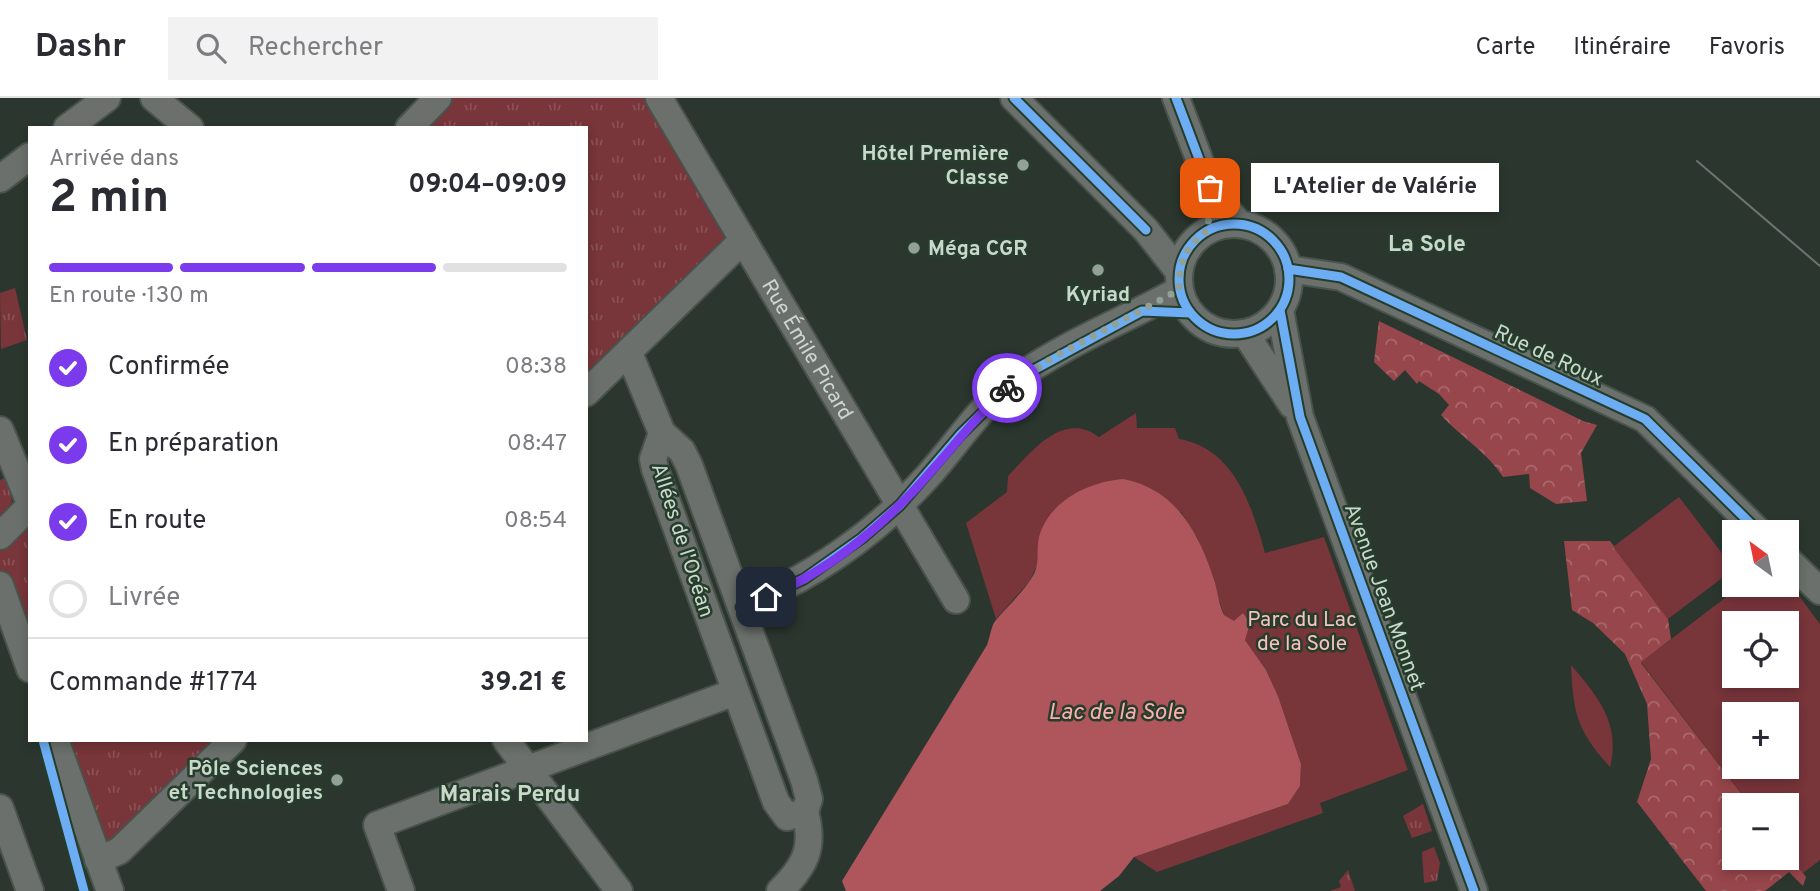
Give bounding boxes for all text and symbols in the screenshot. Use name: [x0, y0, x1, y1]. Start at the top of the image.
search box: [168, 17, 658, 80]
text: Dashr: [35, 27, 126, 69]
icon: search: [192, 29, 230, 67]
text: Rechercher: [248, 32, 383, 65]
text: Carte: [1475, 33, 1535, 63]
text: Itinéraire: [1573, 33, 1671, 63]
text: Favoris: [1709, 33, 1785, 63]
place label: Hôtel Première Classe: [861, 141, 1009, 192]
text: Arrivée dans: [49, 145, 179, 174]
marker: Hôtel Première Classe: [1015, 157, 1031, 173]
pin: [1180, 158, 1240, 218]
callout: L'Atelier de Valérie: [1252, 164, 1500, 212]
text: 09:04–09:09: [408, 169, 567, 202]
icon: bag: [1191, 169, 1229, 207]
text: 2 min: [49, 170, 169, 229]
text: L'Atelier de Valérie: [1273, 173, 1477, 202]
district label: La Sole: [1388, 231, 1466, 260]
place label: Méga CGR: [928, 236, 1028, 263]
marker: Méga CGR: [906, 240, 922, 256]
marker: Kyriad: [1090, 262, 1106, 278]
street label: Rue Émile Picard: [754, 275, 858, 425]
text: En route · 130 m: [49, 282, 209, 311]
place label: Kyriad: [1066, 282, 1130, 309]
street label: Rue de Roux: [1489, 319, 1607, 394]
icon: check: [49, 349, 87, 387]
text: Confirmée: [108, 351, 230, 384]
text: 08:38: [505, 353, 567, 382]
courier: [972, 353, 1042, 423]
icon: bike: [988, 369, 1026, 407]
icon: check: [49, 426, 87, 464]
text: En préparation: [108, 428, 279, 461]
text: 08:47: [507, 430, 567, 459]
street label: Allées de l'Océan: [644, 460, 719, 621]
street label: Avenue Jean Monnet: [1337, 500, 1430, 695]
icon: check: [49, 503, 87, 541]
text: En route: [108, 505, 206, 538]
text: 08:54: [504, 507, 567, 536]
north arrow: [1722, 520, 1799, 597]
map controls: [1722, 520, 1799, 870]
pin: [736, 567, 796, 627]
icon: home: [747, 578, 785, 616]
text: Livrée: [108, 582, 180, 615]
park label: Parc du Lac de la Sole: [1247, 607, 1357, 658]
button: locate: [1722, 611, 1799, 688]
text: Commande #1774: [49, 667, 258, 700]
text: 39.21 €: [480, 667, 567, 700]
water label: Lac de la Sole: [1048, 699, 1185, 728]
button: +: [1722, 702, 1799, 779]
place label: Pôle Sciences et Technologies: [169, 756, 323, 807]
marker: Pôle Sciences et Technologies: [329, 772, 345, 788]
district label: Marais Perdu: [440, 781, 580, 810]
button: −: [1722, 793, 1799, 870]

